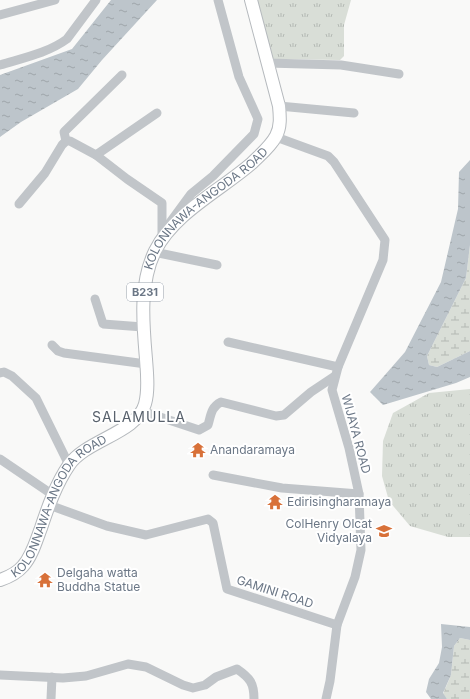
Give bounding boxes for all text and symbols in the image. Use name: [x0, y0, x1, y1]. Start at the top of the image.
street label: KOLONNAWA-ANGODA ROAD: [140, 144, 271, 271]
road number: B231: [127, 283, 163, 301]
street label: WIJAYA ROAD: [339, 393, 374, 475]
district label: SALAMULLA: [92, 408, 186, 425]
street label: KOLONNAWA-ANGODA ROAD: [8, 431, 109, 581]
temple icon: Anandaramaya: [189, 441, 207, 459]
place label: Anandaramaya: [210, 442, 295, 457]
temple icon: Edirisingharamaya: [266, 493, 284, 511]
place label: Edirisingharamaya: [287, 494, 391, 509]
place label: ColHenry Olcat Vidyalaya: [286, 516, 372, 545]
school or university icon: ColHenry Olcat Vidyalaya: [375, 522, 393, 540]
place label: Delgaha watta Buddha Statue: [57, 565, 140, 594]
temple icon: Delgaha watta Buddha Statue: [36, 571, 54, 589]
street label: GAMINI ROAD: [235, 572, 316, 611]

